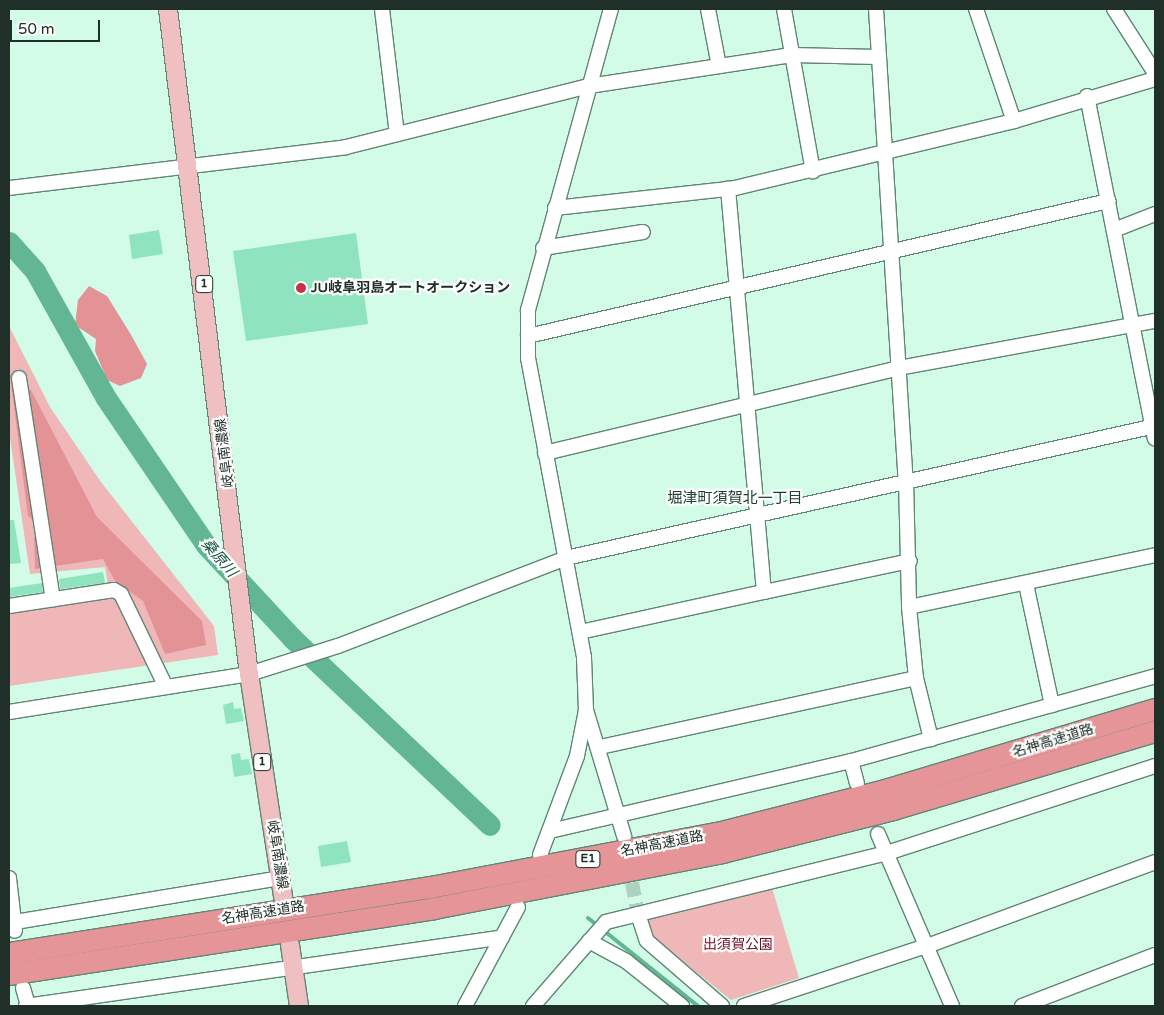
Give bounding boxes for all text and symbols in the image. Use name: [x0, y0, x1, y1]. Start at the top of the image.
scale bar: [12, 10, 102, 42]
text: 50 m: [18, 20, 55, 38]
road number: 1: [194, 274, 214, 294]
place label: JU岐阜羽島オートオークション: [311, 280, 510, 296]
marker: JU岐阜羽島オートオークション: [295, 282, 307, 294]
street label: 岐阜南濃線: [212, 417, 238, 489]
district label: 堀津町須賀北一丁目: [668, 490, 802, 508]
water label: 桑原川: [197, 535, 241, 581]
street label: 名神高速道路: [1010, 721, 1096, 761]
road number: 1: [252, 752, 272, 772]
street label: 岐阜南濃線: [263, 819, 291, 891]
street label: 名神高速道路: [619, 828, 705, 860]
road number: E1: [574, 850, 602, 869]
street label: 名神高速道路: [220, 898, 306, 928]
park label: 出須賀公園: [703, 937, 773, 953]

